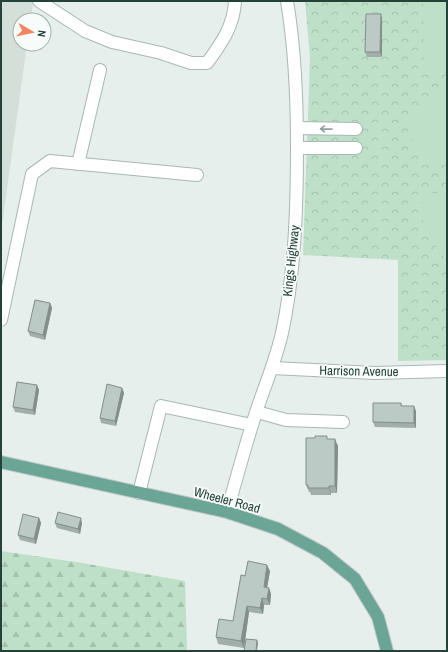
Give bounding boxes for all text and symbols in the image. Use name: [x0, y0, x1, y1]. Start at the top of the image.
north arrow: [12, 12, 52, 52]
text: N: [34, 29, 49, 38]
one-way arrow: [320, 125, 333, 132]
street label: Kings Highway: [279, 224, 303, 298]
street label: Harrison Avenue: [319, 362, 399, 380]
street label: Wheeler Road: [192, 483, 262, 517]

